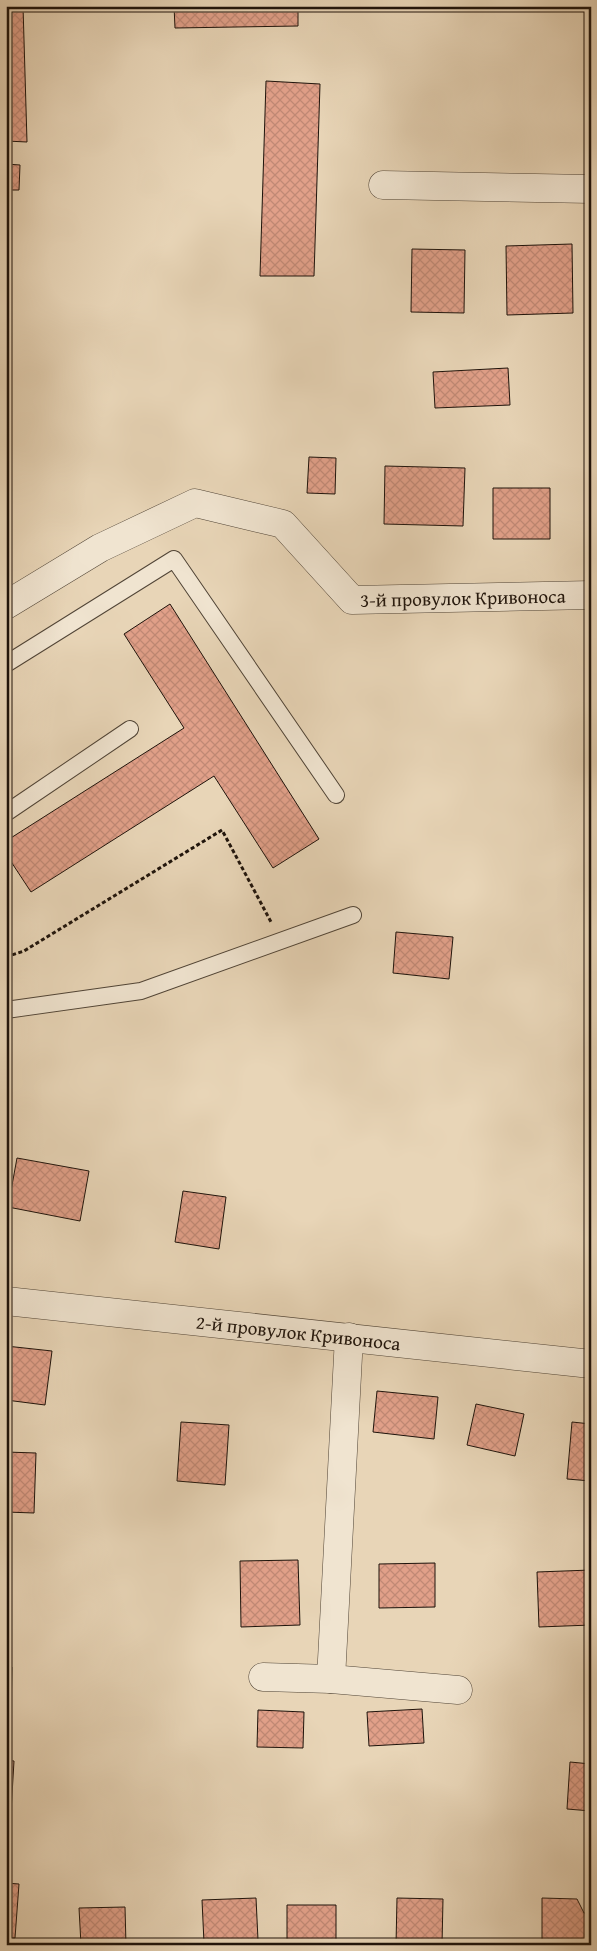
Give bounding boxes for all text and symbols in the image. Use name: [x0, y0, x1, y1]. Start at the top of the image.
street label: 3-й провулок Кривоноса: [360, 582, 566, 614]
street label: 2-й провулок Кривоноса: [195, 1308, 402, 1357]

